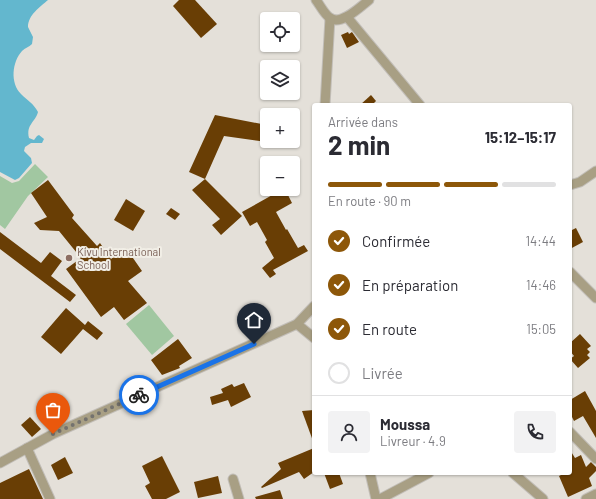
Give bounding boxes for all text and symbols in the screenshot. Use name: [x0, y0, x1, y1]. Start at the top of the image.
map controls: [260, 12, 300, 196]
button: locate: [260, 12, 300, 52]
button: layers: [260, 60, 300, 100]
button: +: [260, 108, 300, 148]
text: Arrivée dans: [328, 114, 398, 130]
text: 15:12–15:17: [485, 128, 556, 146]
text: 2 min: [328, 129, 390, 160]
button: −: [260, 156, 300, 196]
text: En route · 90 m: [328, 193, 411, 209]
icon: check: [328, 230, 350, 252]
text: Confirmée: [362, 232, 430, 250]
text: 14:44: [526, 233, 556, 249]
place label: Kivu International School: [77, 245, 161, 271]
marker: Kivu International School: [64, 253, 74, 263]
icon: check: [328, 274, 350, 296]
text: En préparation: [362, 276, 458, 294]
text: 14:46: [526, 277, 556, 293]
pin: [237, 303, 271, 344]
icon: home: [243, 309, 265, 331]
icon: check: [328, 318, 350, 340]
text: En route: [362, 320, 417, 338]
text: 15:05: [526, 321, 556, 337]
text: Livrée: [362, 364, 403, 382]
courier: [119, 375, 159, 415]
icon: bike: [128, 384, 150, 406]
pin: [36, 393, 70, 434]
icon: bag: [42, 399, 64, 421]
button: person: [328, 411, 370, 453]
button: phone: [514, 411, 556, 453]
text: Moussa: [380, 415, 430, 433]
text: Livreur · 4.9: [380, 433, 446, 449]

